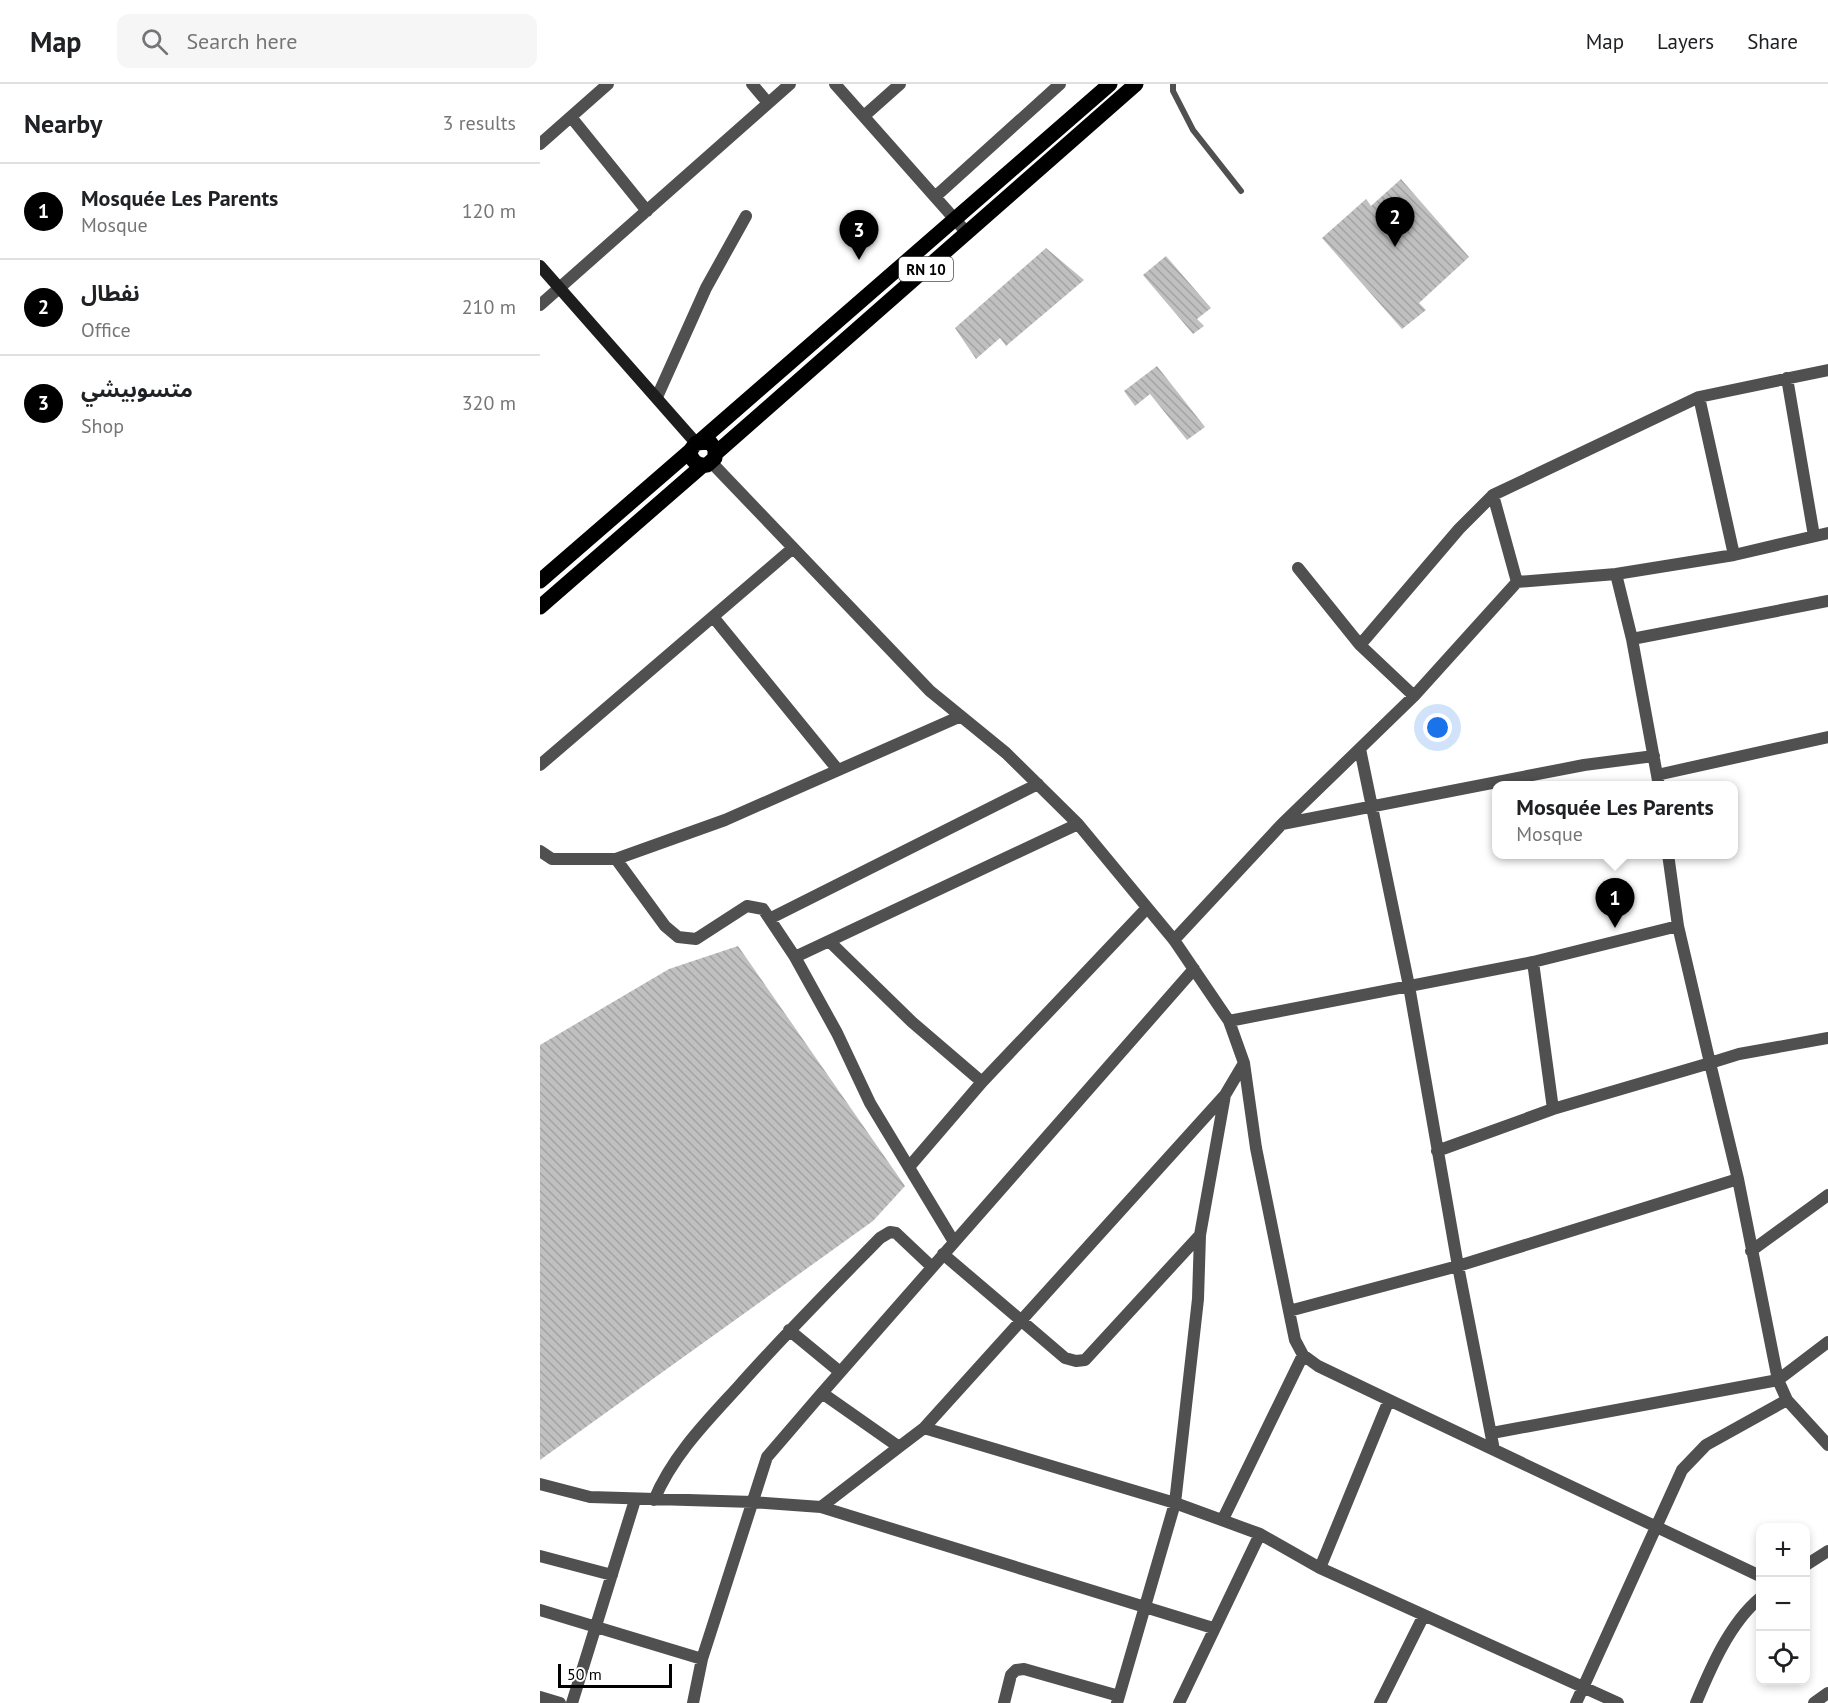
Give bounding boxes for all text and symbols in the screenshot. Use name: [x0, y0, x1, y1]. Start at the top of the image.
search box: [117, 14, 537, 68]
text: Map: [30, 23, 81, 60]
icon: search: [138, 25, 171, 58]
text: Search here: [186, 27, 297, 55]
text: Map: [1586, 28, 1624, 55]
text: Layers: [1657, 28, 1714, 55]
text: Share: [1747, 28, 1798, 55]
text: Nearby: [24, 107, 102, 140]
text: 3 results: [443, 110, 516, 136]
text: Mosquée Les Parents: [81, 184, 278, 212]
text: 1: [38, 198, 49, 224]
text: 120 m: [462, 198, 516, 224]
pin: 2: [1376, 198, 1414, 247]
pin: 3: [840, 210, 878, 260]
text: Mosque: [81, 212, 148, 238]
road number: RN 10: [899, 257, 953, 281]
text: نفطال: [81, 279, 140, 307]
text: 2: [38, 294, 49, 320]
text: 210 m: [462, 294, 516, 320]
text: Office: [81, 317, 131, 343]
text: متسوبيشي: [81, 375, 193, 403]
text: 3: [38, 390, 49, 416]
text: 320 m: [462, 390, 516, 416]
text: Shop: [81, 413, 124, 439]
your location: [1423, 713, 1452, 742]
popup: [1492, 781, 1738, 859]
text: Mosquée Les Parents: [1516, 793, 1714, 821]
text: Mosque: [1516, 821, 1583, 847]
pin: 1: [1596, 878, 1634, 928]
map controls: [1756, 1523, 1810, 1685]
button: +: [1756, 1523, 1810, 1577]
button: −: [1756, 1577, 1810, 1631]
button: locate: [1756, 1631, 1810, 1685]
scale bar: [558, 1661, 672, 1688]
text: 50 m: [567, 1664, 602, 1684]

